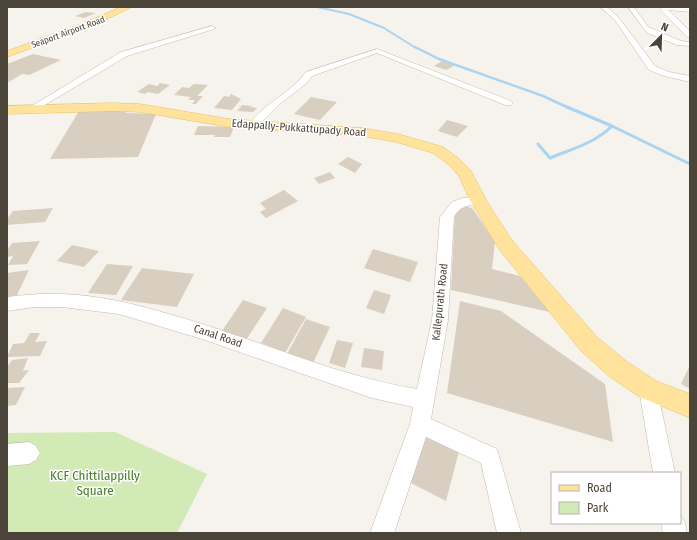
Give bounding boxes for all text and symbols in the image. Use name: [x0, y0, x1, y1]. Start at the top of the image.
street label: Seaport Airport Road: [30, 14, 106, 50]
north arrow: [641, 16, 681, 56]
text: N: [659, 20, 670, 35]
street label: Edappally-Pukkattupady Road: [231, 117, 367, 139]
street label: Kallepurath Road: [429, 263, 451, 341]
street label: Canal Road: [192, 322, 244, 350]
park label: KCF Chittilappilly Square: [50, 468, 140, 498]
legend: [551, 472, 681, 524]
text: Road: [587, 481, 612, 495]
text: Park: [587, 501, 609, 515]

